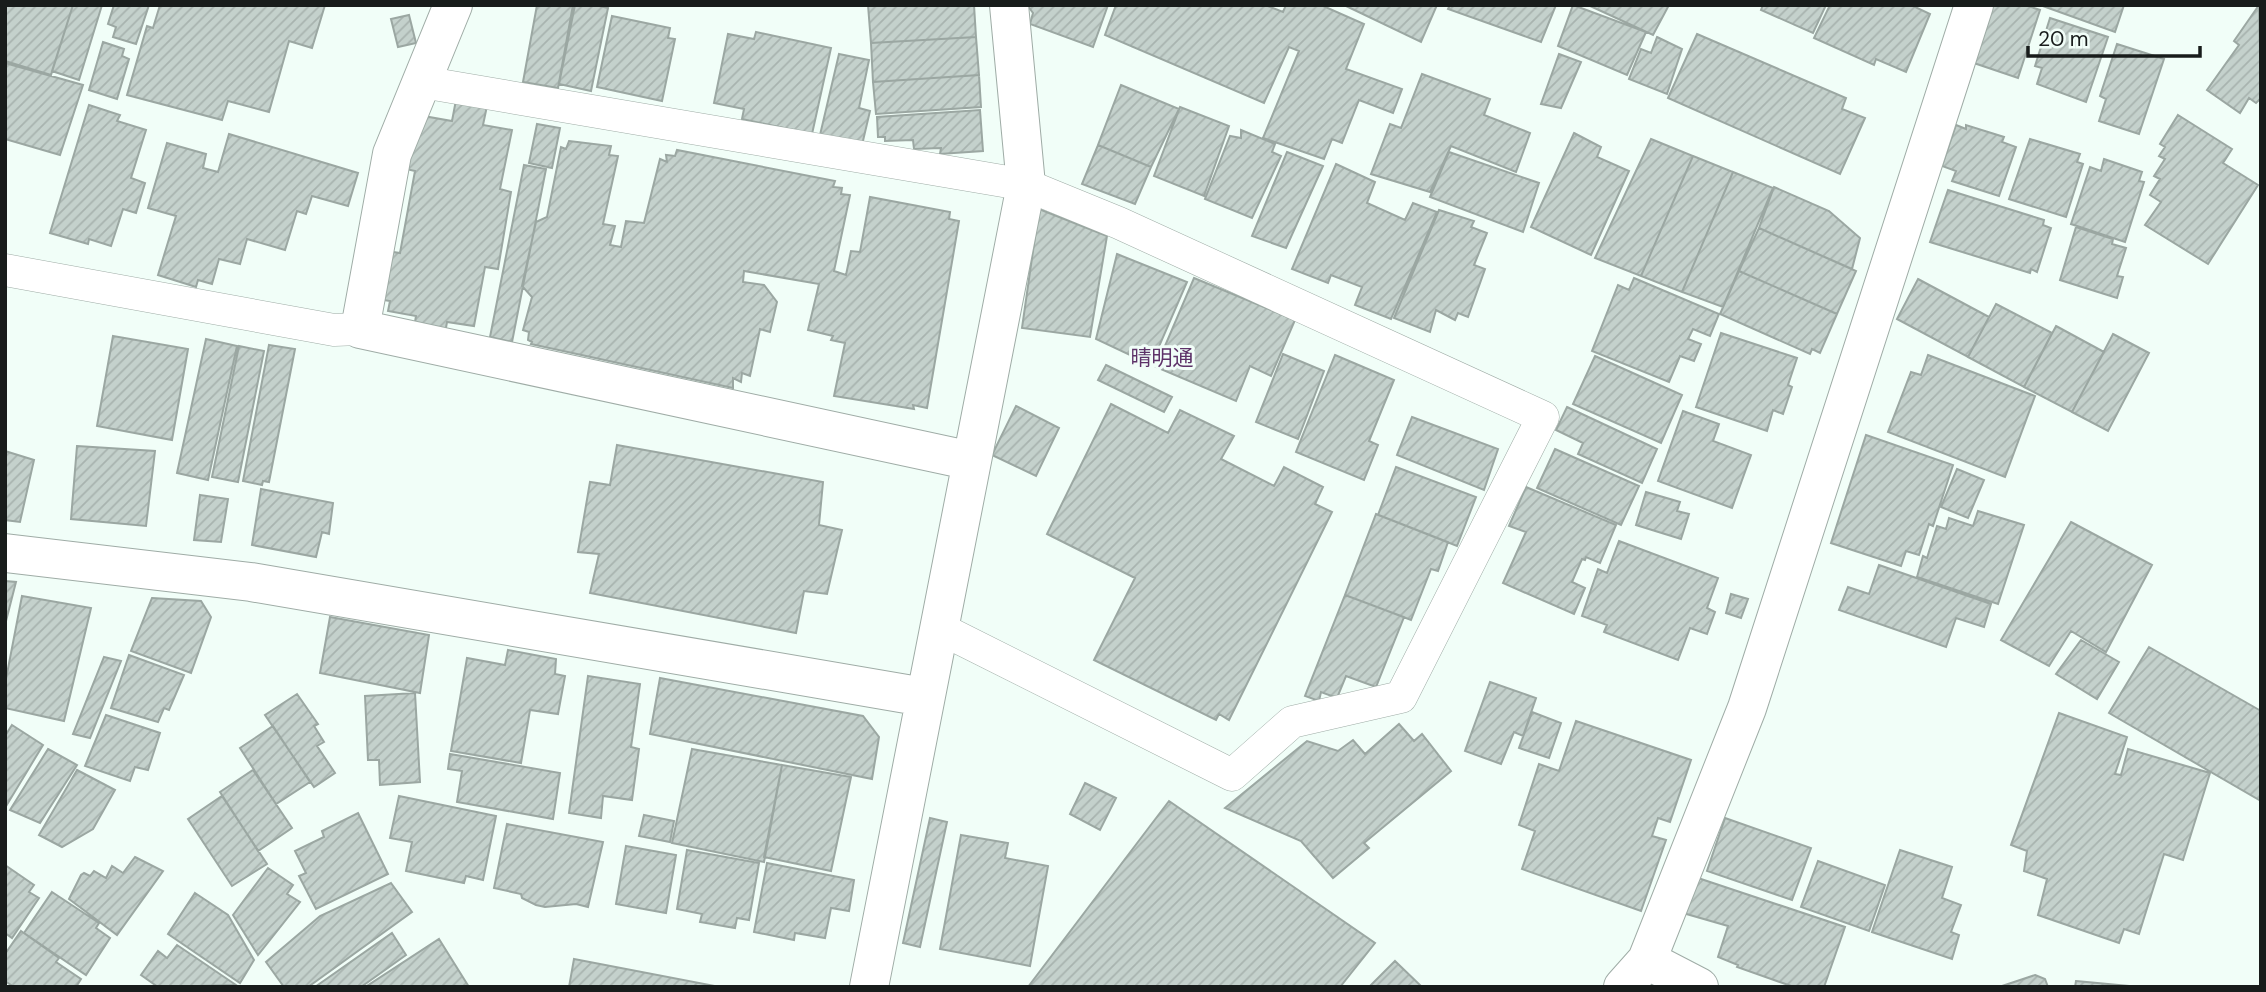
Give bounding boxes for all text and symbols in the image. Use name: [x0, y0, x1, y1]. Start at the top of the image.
scale bar: [2028, 14, 2200, 58]
text: 20 m: [2038, 25, 2089, 53]
district label: 晴明通: [1131, 344, 1194, 372]

